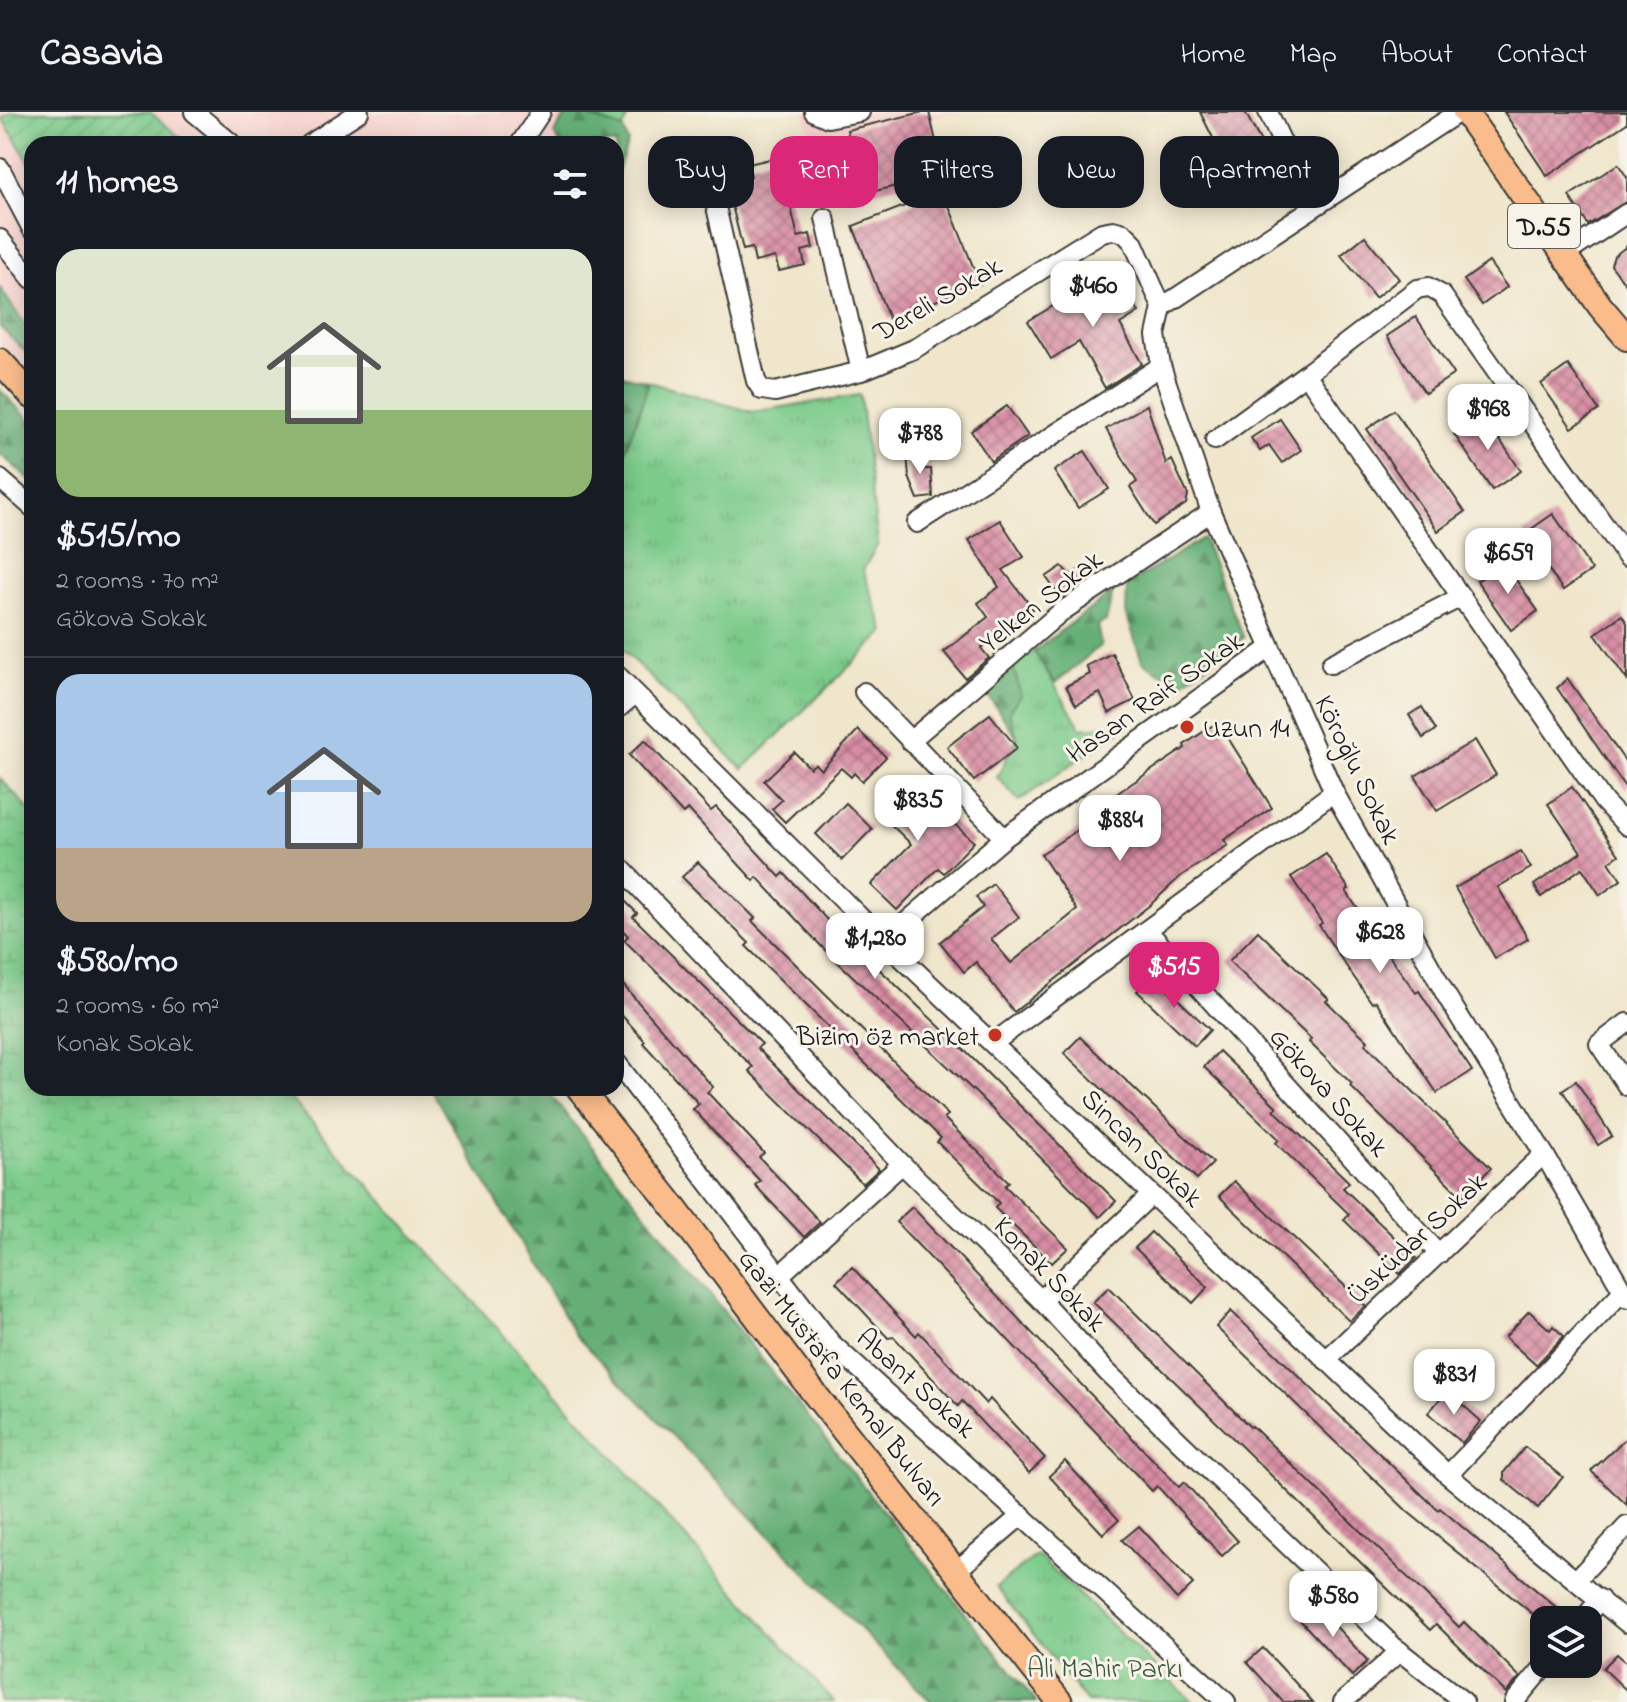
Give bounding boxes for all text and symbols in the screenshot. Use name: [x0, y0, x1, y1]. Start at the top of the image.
text: Casavia: [40, 27, 163, 83]
text: Home: [1180, 35, 1246, 76]
text: Map: [1290, 35, 1337, 76]
text: About: [1381, 35, 1453, 76]
text: Contact: [1497, 35, 1587, 76]
chip: Buy: [648, 136, 754, 208]
chip: Rent: [770, 136, 878, 208]
chip: Filters: [894, 136, 1022, 208]
chip: New: [1038, 136, 1144, 208]
chip: Apartment: [1160, 136, 1339, 208]
text: 11 homes: [56, 159, 179, 209]
icon: filters: [548, 162, 592, 206]
road number: D.55: [1508, 204, 1580, 248]
street label: Dereli Sokak: [866, 247, 1011, 355]
pin: $460: [1046, 261, 1140, 329]
text: $460: [1068, 268, 1118, 306]
icon: home: [252, 301, 396, 445]
pin: $968: [1441, 384, 1535, 452]
text: $968: [1466, 391, 1510, 429]
pin: $788: [873, 408, 967, 476]
text: $788: [897, 415, 943, 453]
text: $515/mo: [56, 513, 181, 563]
pin: $659: [1461, 528, 1555, 596]
text: $659: [1483, 535, 1533, 573]
street label: Yelken Sokak: [972, 541, 1113, 664]
text: 2 rooms · 70 m²: [56, 563, 219, 601]
text: Gökova Sokak: [56, 601, 207, 639]
street label: Hasan Raif Sokak: [1059, 622, 1254, 775]
street label: Köroğlu Sokak: [1302, 689, 1410, 853]
place label: Uzun 14: [1203, 710, 1290, 751]
marker: Uzun 14: [1178, 718, 1196, 736]
icon: home: [252, 726, 396, 870]
pin: $835: [871, 775, 965, 843]
text: $835: [892, 782, 944, 820]
pin: $884: [1073, 795, 1167, 863]
text: $884: [1097, 802, 1143, 840]
pin: $628: [1333, 907, 1427, 975]
pin: $1,280: [810, 913, 940, 981]
text: $628: [1355, 914, 1405, 952]
text: $1,280: [844, 920, 906, 958]
text: $580/mo: [56, 938, 178, 988]
pin: $515: [1127, 942, 1221, 1010]
text: $515: [1147, 949, 1201, 987]
text: 2 rooms · 60 m²: [56, 988, 220, 1026]
place label: Bizim öz market: [796, 1018, 979, 1059]
street label: Gökova Sokak: [1258, 1019, 1397, 1168]
text: Konak Sokak: [56, 1026, 193, 1064]
marker: Bizim öz market: [986, 1026, 1004, 1044]
street label: Sincan Sokak: [1070, 1080, 1212, 1219]
street label: Üsküdar Sokak: [1339, 1163, 1498, 1315]
street label: Konak Sokak: [982, 1208, 1115, 1343]
street label: Gazi Mustafa Kemal Bulvarı: [726, 1242, 954, 1517]
street label: Abant Sokak: [846, 1320, 984, 1450]
pin: $831: [1407, 1349, 1501, 1417]
text: $831: [1432, 1356, 1476, 1394]
pin: $580: [1286, 1571, 1380, 1639]
text: $580: [1307, 1578, 1359, 1616]
map controls: [1530, 1606, 1602, 1678]
button: layers: [1530, 1606, 1602, 1678]
park label: Ali Mahir Parkı: [1027, 1650, 1183, 1691]

